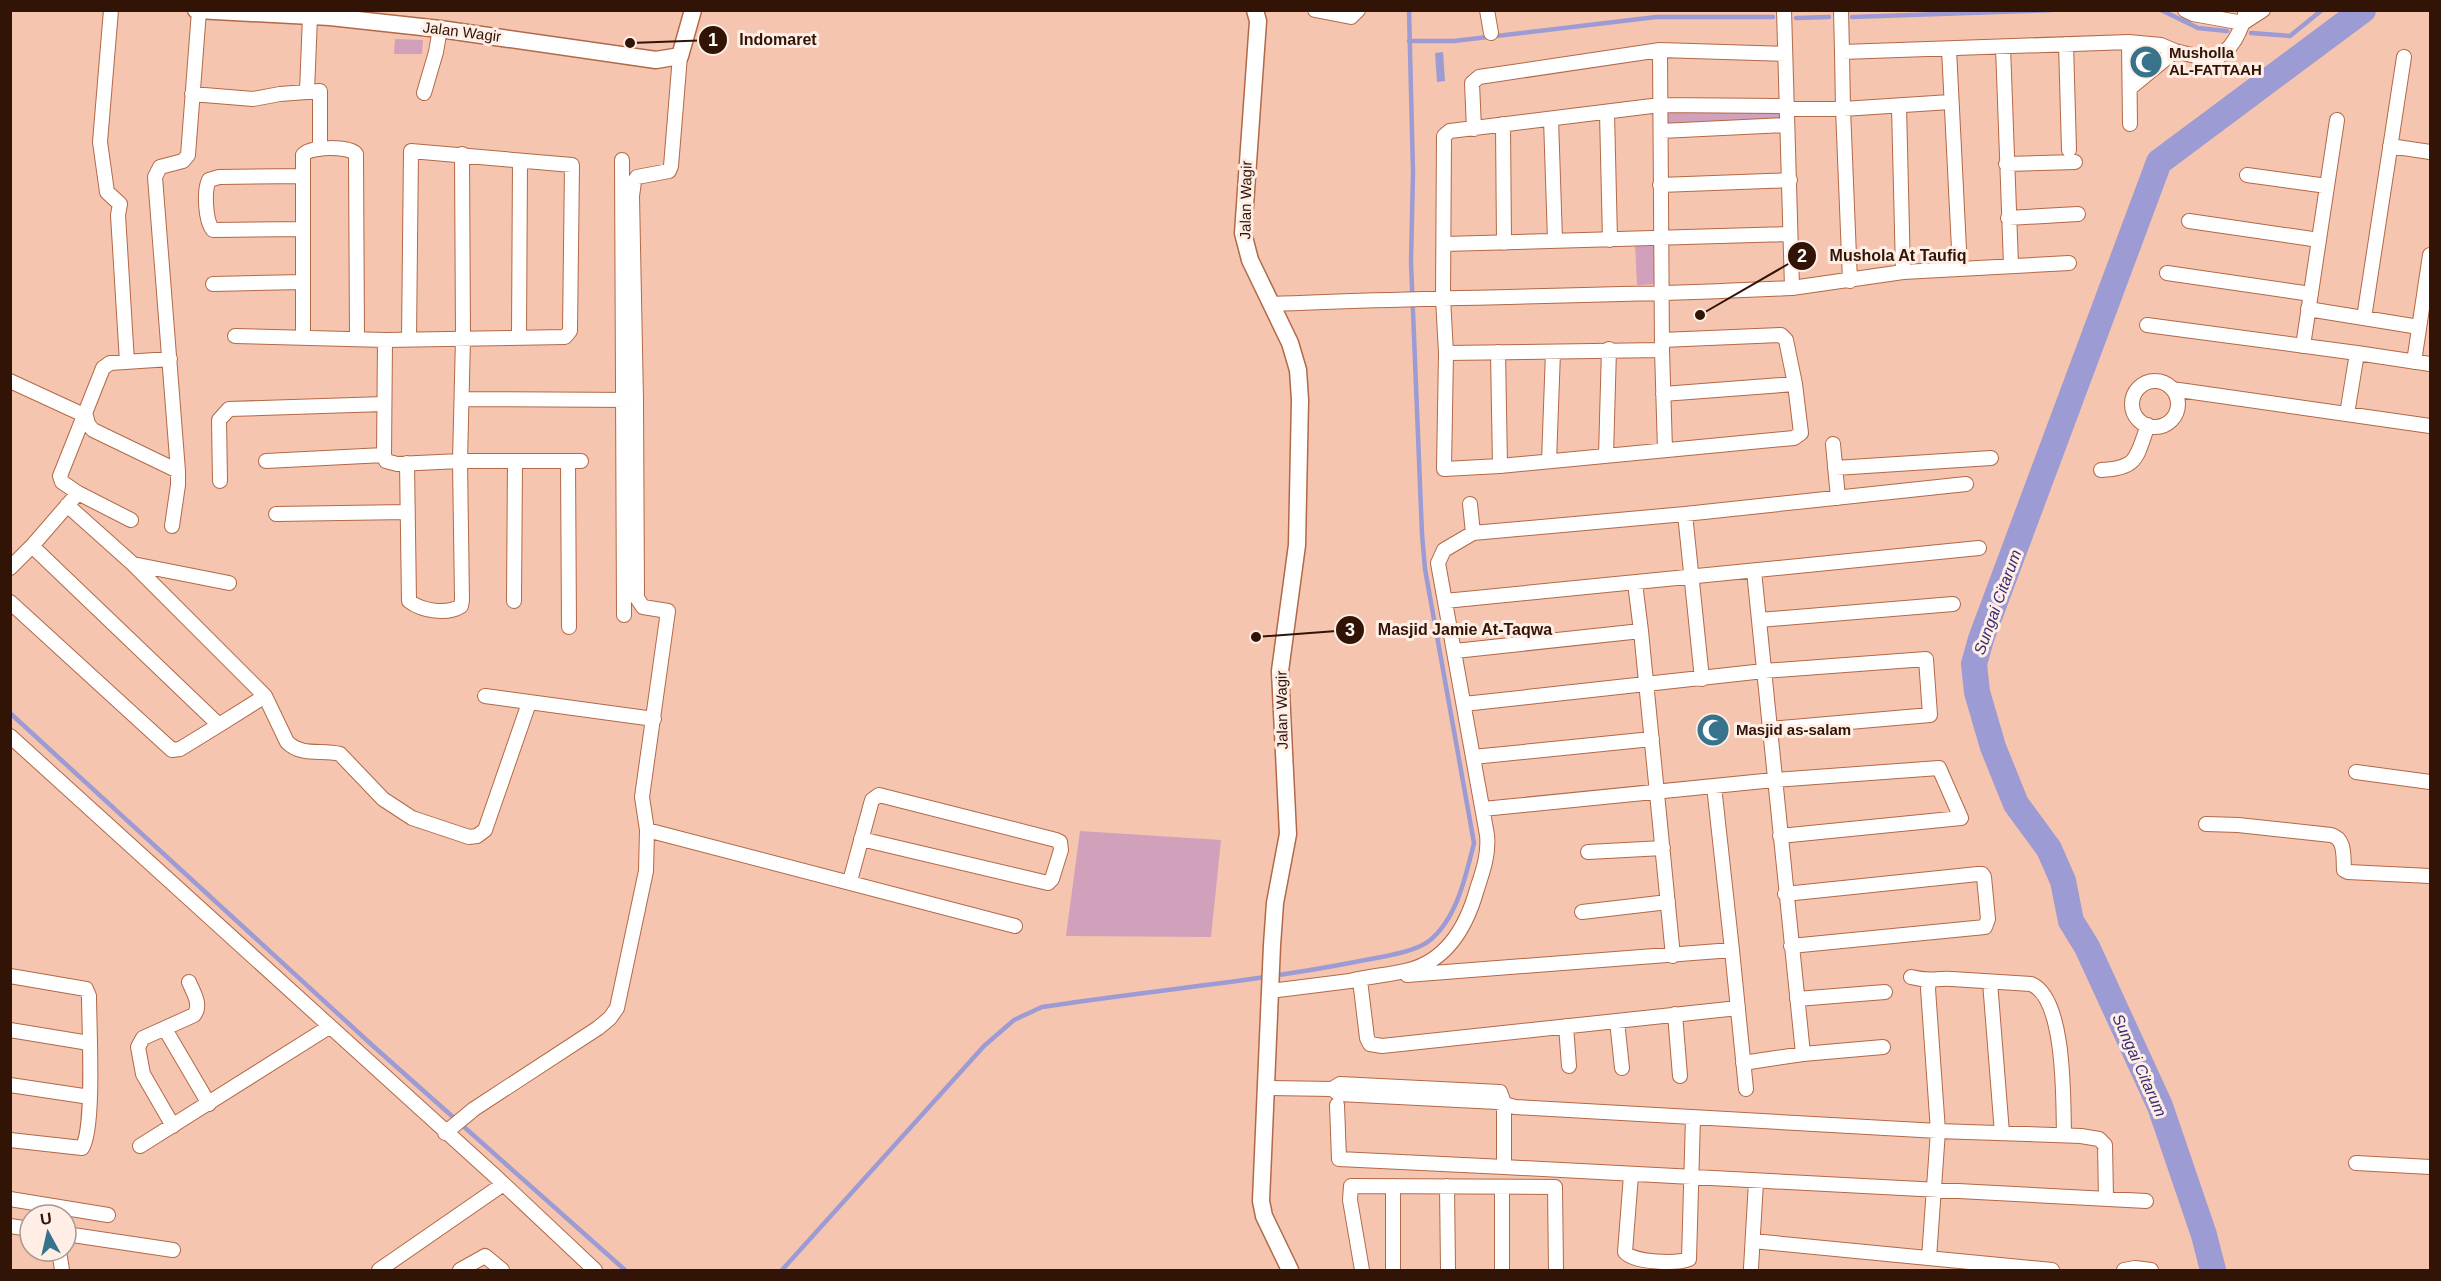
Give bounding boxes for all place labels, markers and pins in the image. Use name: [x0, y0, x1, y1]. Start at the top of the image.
callout: Indomaret: [698, 23, 829, 57]
mosque icon: Musholla AL-FATTAAH: [2128, 44, 2164, 80]
place label: Musholla AL-FATTAAH: [2169, 44, 2262, 78]
callout: Mushola At Taufiq: [1787, 239, 1979, 273]
callout: Masjid Jamie At-Taqwa: [1335, 613, 1564, 647]
mosque icon: Masjid as-salam: [1695, 712, 1731, 748]
place label: Masjid as-salam: [1736, 721, 1851, 738]

